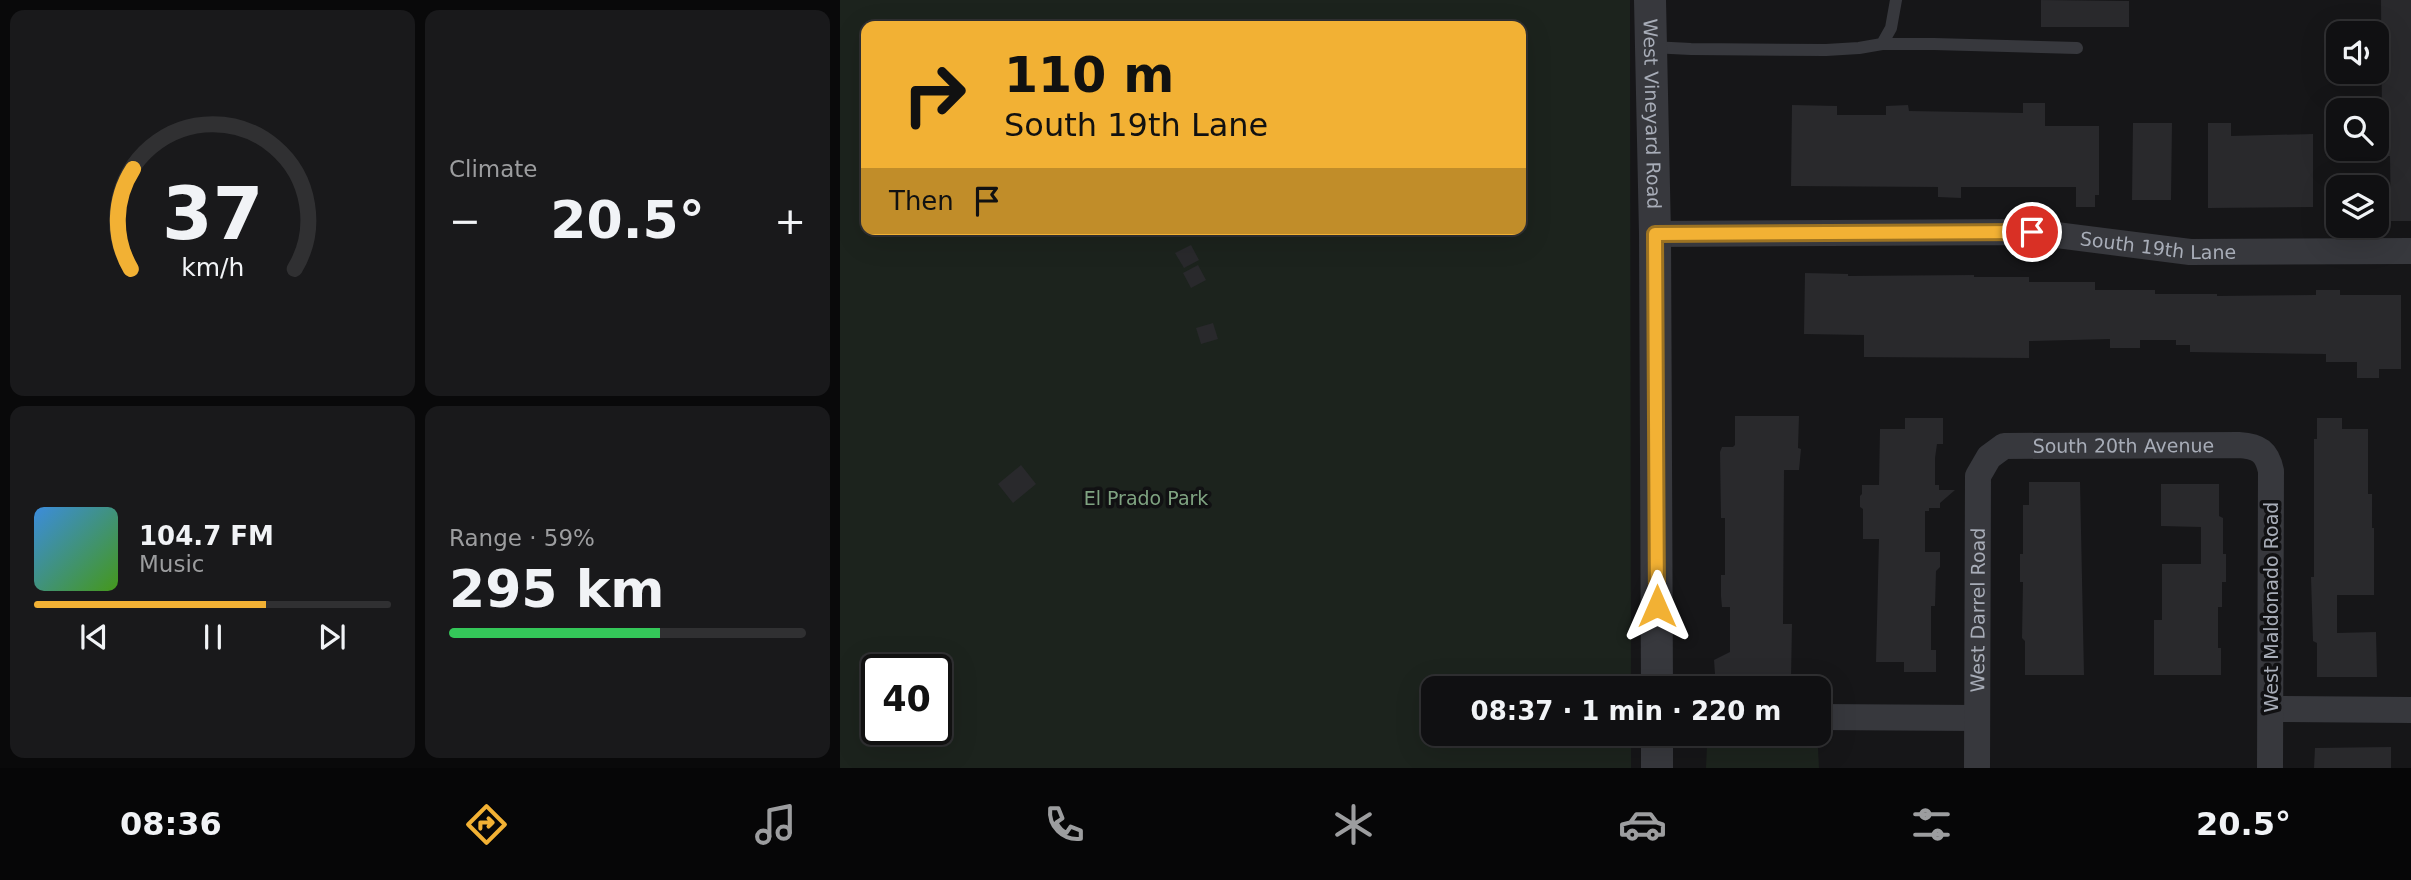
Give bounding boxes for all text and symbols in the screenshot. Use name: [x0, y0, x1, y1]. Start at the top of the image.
street label: West Vineyard Road: [1639, 18, 1665, 209]
map controls: [2326, 21, 2389, 238]
button: sound: [2326, 21, 2389, 84]
text: 110 m: [1004, 47, 1174, 104]
icon: right: [889, 49, 980, 140]
button: search: [2326, 98, 2389, 161]
text: South 19th Lane: [1004, 106, 1268, 144]
text: Climate: [449, 156, 538, 182]
text: 37: [162, 171, 263, 256]
button: layers: [2326, 175, 2389, 238]
icon: arrive: [968, 182, 1006, 220]
text: Then: [889, 186, 954, 216]
text: 20.5°: [550, 190, 705, 250]
text: −: [449, 199, 481, 243]
text: +: [774, 199, 806, 243]
pin: [2002, 202, 2062, 262]
icon: arrive: [2013, 213, 2051, 251]
street label: South 19th Lane: [2079, 227, 2236, 263]
text: km/h: [181, 253, 244, 282]
street label: South 20th Avenue: [2033, 434, 2214, 457]
park label: El Prado Park: [1084, 487, 1208, 509]
street label: West Maldonado Road: [2260, 502, 2282, 712]
text: 104.7 FM: [139, 521, 274, 551]
text: Range · 59%: [449, 525, 595, 551]
street label: West Darrel Road: [1966, 528, 1989, 692]
text: Music: [139, 551, 204, 577]
text: 295 km: [449, 559, 664, 619]
position arrow: [1620, 569, 1694, 643]
icon: previous: [75, 618, 113, 656]
icon: pause: [194, 618, 232, 656]
icon: next: [313, 618, 351, 656]
speed limit sign: 40: [861, 654, 952, 745]
text: 08:37 · 1 min · 220 m: [1471, 696, 1781, 726]
icon: directions: [462, 800, 511, 849]
icon: music: [751, 800, 800, 849]
icon: phone: [1040, 800, 1089, 849]
icon: climate: [1329, 800, 1378, 849]
icon: car: [1618, 800, 1667, 849]
icon: filters: [1907, 800, 1956, 849]
text: 08:36: [120, 805, 222, 843]
text: 20.5°: [2196, 805, 2291, 843]

